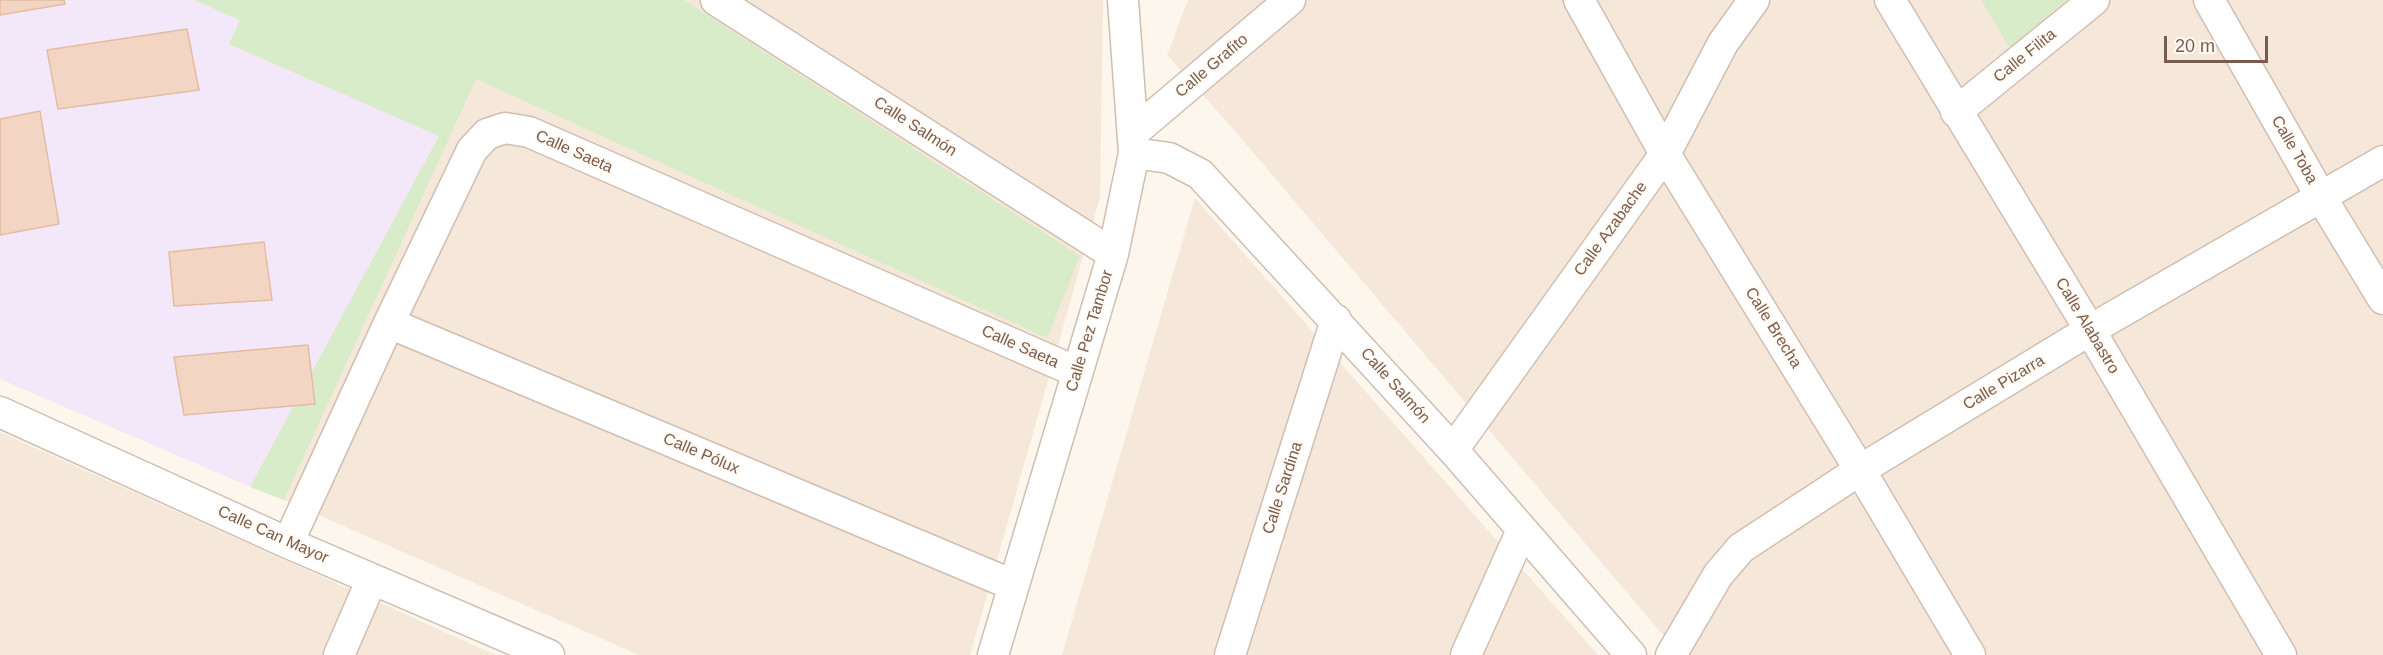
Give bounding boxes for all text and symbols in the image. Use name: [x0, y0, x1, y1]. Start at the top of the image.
scale bar: [2167, 24, 2270, 62]
street label: Calle Filita: [1990, 25, 2060, 87]
street label: Calle Grafito: [1172, 30, 1252, 102]
text: 20 m: [2175, 36, 2215, 56]
street label: Calle Salmón: [870, 93, 960, 161]
street label: Calle Toba: [2267, 112, 2321, 188]
street label: Calle Saeta: [532, 126, 616, 178]
street label: Calle Azabache: [1570, 178, 1652, 280]
street label: Calle Pez Tambor: [1062, 268, 1118, 394]
street label: Calle Alabastro: [2051, 275, 2123, 377]
street label: Calle Brecha: [1741, 284, 1805, 372]
street label: Calle Saeta: [978, 321, 1062, 373]
street label: Calle Salmón: [1356, 344, 1434, 428]
street label: Calle Pizarra: [1960, 351, 2048, 415]
street label: Calle Pólux: [660, 429, 742, 479]
street label: Calle Sardina: [1259, 439, 1307, 537]
street label: Calle Can Mayor: [215, 502, 331, 568]

